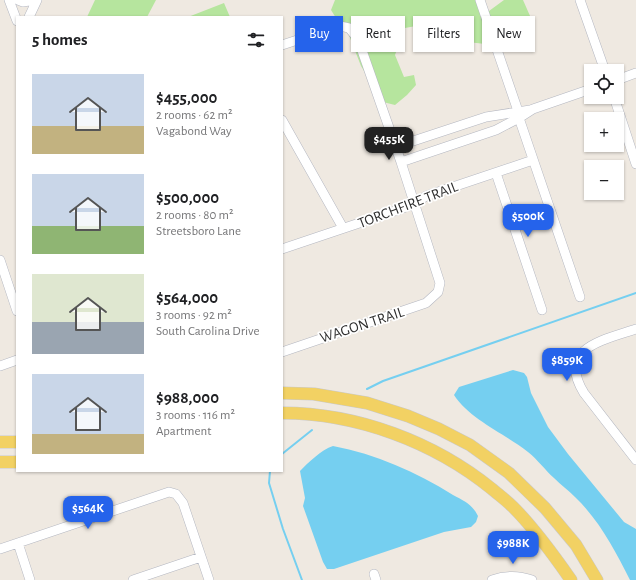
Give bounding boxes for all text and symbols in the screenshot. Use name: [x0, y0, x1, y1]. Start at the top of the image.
chip: Buy: [295, 16, 343, 52]
chip: Rent: [351, 16, 405, 52]
chip: Filters: [413, 16, 474, 52]
chip: New: [482, 16, 535, 52]
icon: filters: [245, 29, 267, 51]
text: 5 homes: [32, 31, 88, 48]
map controls: [584, 64, 624, 200]
button: locate: [584, 64, 624, 104]
text: $455,000: [156, 89, 217, 106]
icon: home: [64, 90, 112, 138]
text: 2 rooms · 62 m²: [156, 109, 232, 122]
button: +: [584, 112, 624, 152]
text: Vagabond Way: [156, 125, 232, 138]
pin: $455K: [361, 127, 417, 161]
text: $455K: [373, 133, 405, 146]
button: −: [584, 160, 624, 200]
street label: TORCHFIRE TRAIL: [356, 179, 461, 231]
text: $500,000: [156, 189, 219, 206]
icon: home: [64, 190, 112, 238]
pin: $500K: [500, 204, 556, 238]
text: 2 rooms · 80 m²: [156, 209, 233, 222]
text: $500K: [512, 210, 544, 223]
text: Streetsboro Lane: [156, 225, 241, 238]
text: $564,000: [156, 289, 218, 306]
icon: home: [64, 290, 112, 338]
street label: WAGON TRAIL: [318, 304, 407, 346]
text: 3 rooms · 92 m²: [156, 309, 232, 322]
text: South Carolina Drive: [156, 325, 259, 338]
pin: $859K: [539, 348, 595, 382]
text: $859K: [551, 354, 583, 367]
text: $988,000: [156, 389, 219, 406]
icon: home: [64, 390, 112, 438]
text: 3 rooms · 116 m²: [156, 409, 235, 422]
text: Apartment: [156, 425, 211, 438]
pin: $564K: [60, 496, 116, 530]
text: $564K: [72, 502, 104, 515]
pin: $988K: [485, 531, 541, 565]
text: $988K: [497, 537, 529, 550]

